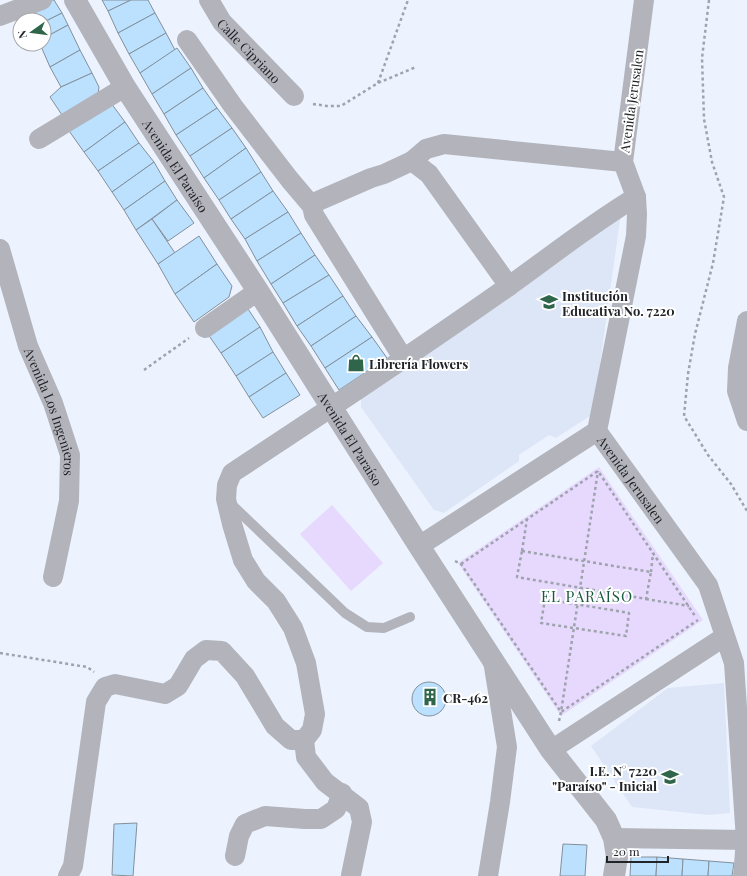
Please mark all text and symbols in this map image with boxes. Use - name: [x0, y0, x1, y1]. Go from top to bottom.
- north arrow: [12, 12, 52, 52]
- street label: Calle Cipriano: [214, 14, 285, 86]
- text: N: [14, 29, 30, 40]
- street label: Avenida Jerusalen: [615, 48, 647, 155]
- street label: Avenida El Paraíso: [139, 115, 213, 215]
- place label: Institución Educativa No. 7220: [562, 287, 675, 319]
- school or university icon: Institución Educativa No. 7220: [539, 292, 559, 312]
- street label: Avenida Los Ingenieros: [21, 344, 79, 476]
- shop icon: Librería Flowers: [346, 353, 366, 373]
- place label: Librería Flowers: [369, 355, 468, 372]
- street label: Avenida El Paraíso: [314, 387, 387, 488]
- street label: Avenida Jerusalen: [594, 431, 669, 527]
- district label: EL PARAÍSO: [541, 586, 633, 606]
- building icon: CR-462: [420, 687, 440, 707]
- place label: CR-462: [443, 689, 488, 706]
- place label: I.E. N° 7220 "Paraíso" - Inicial: [552, 762, 657, 794]
- school or university icon: I.E. N° 7220 "Paraíso" - Inicial: [660, 767, 680, 787]
- scale bar: [607, 838, 668, 864]
- text: 20 m: [613, 843, 640, 859]

